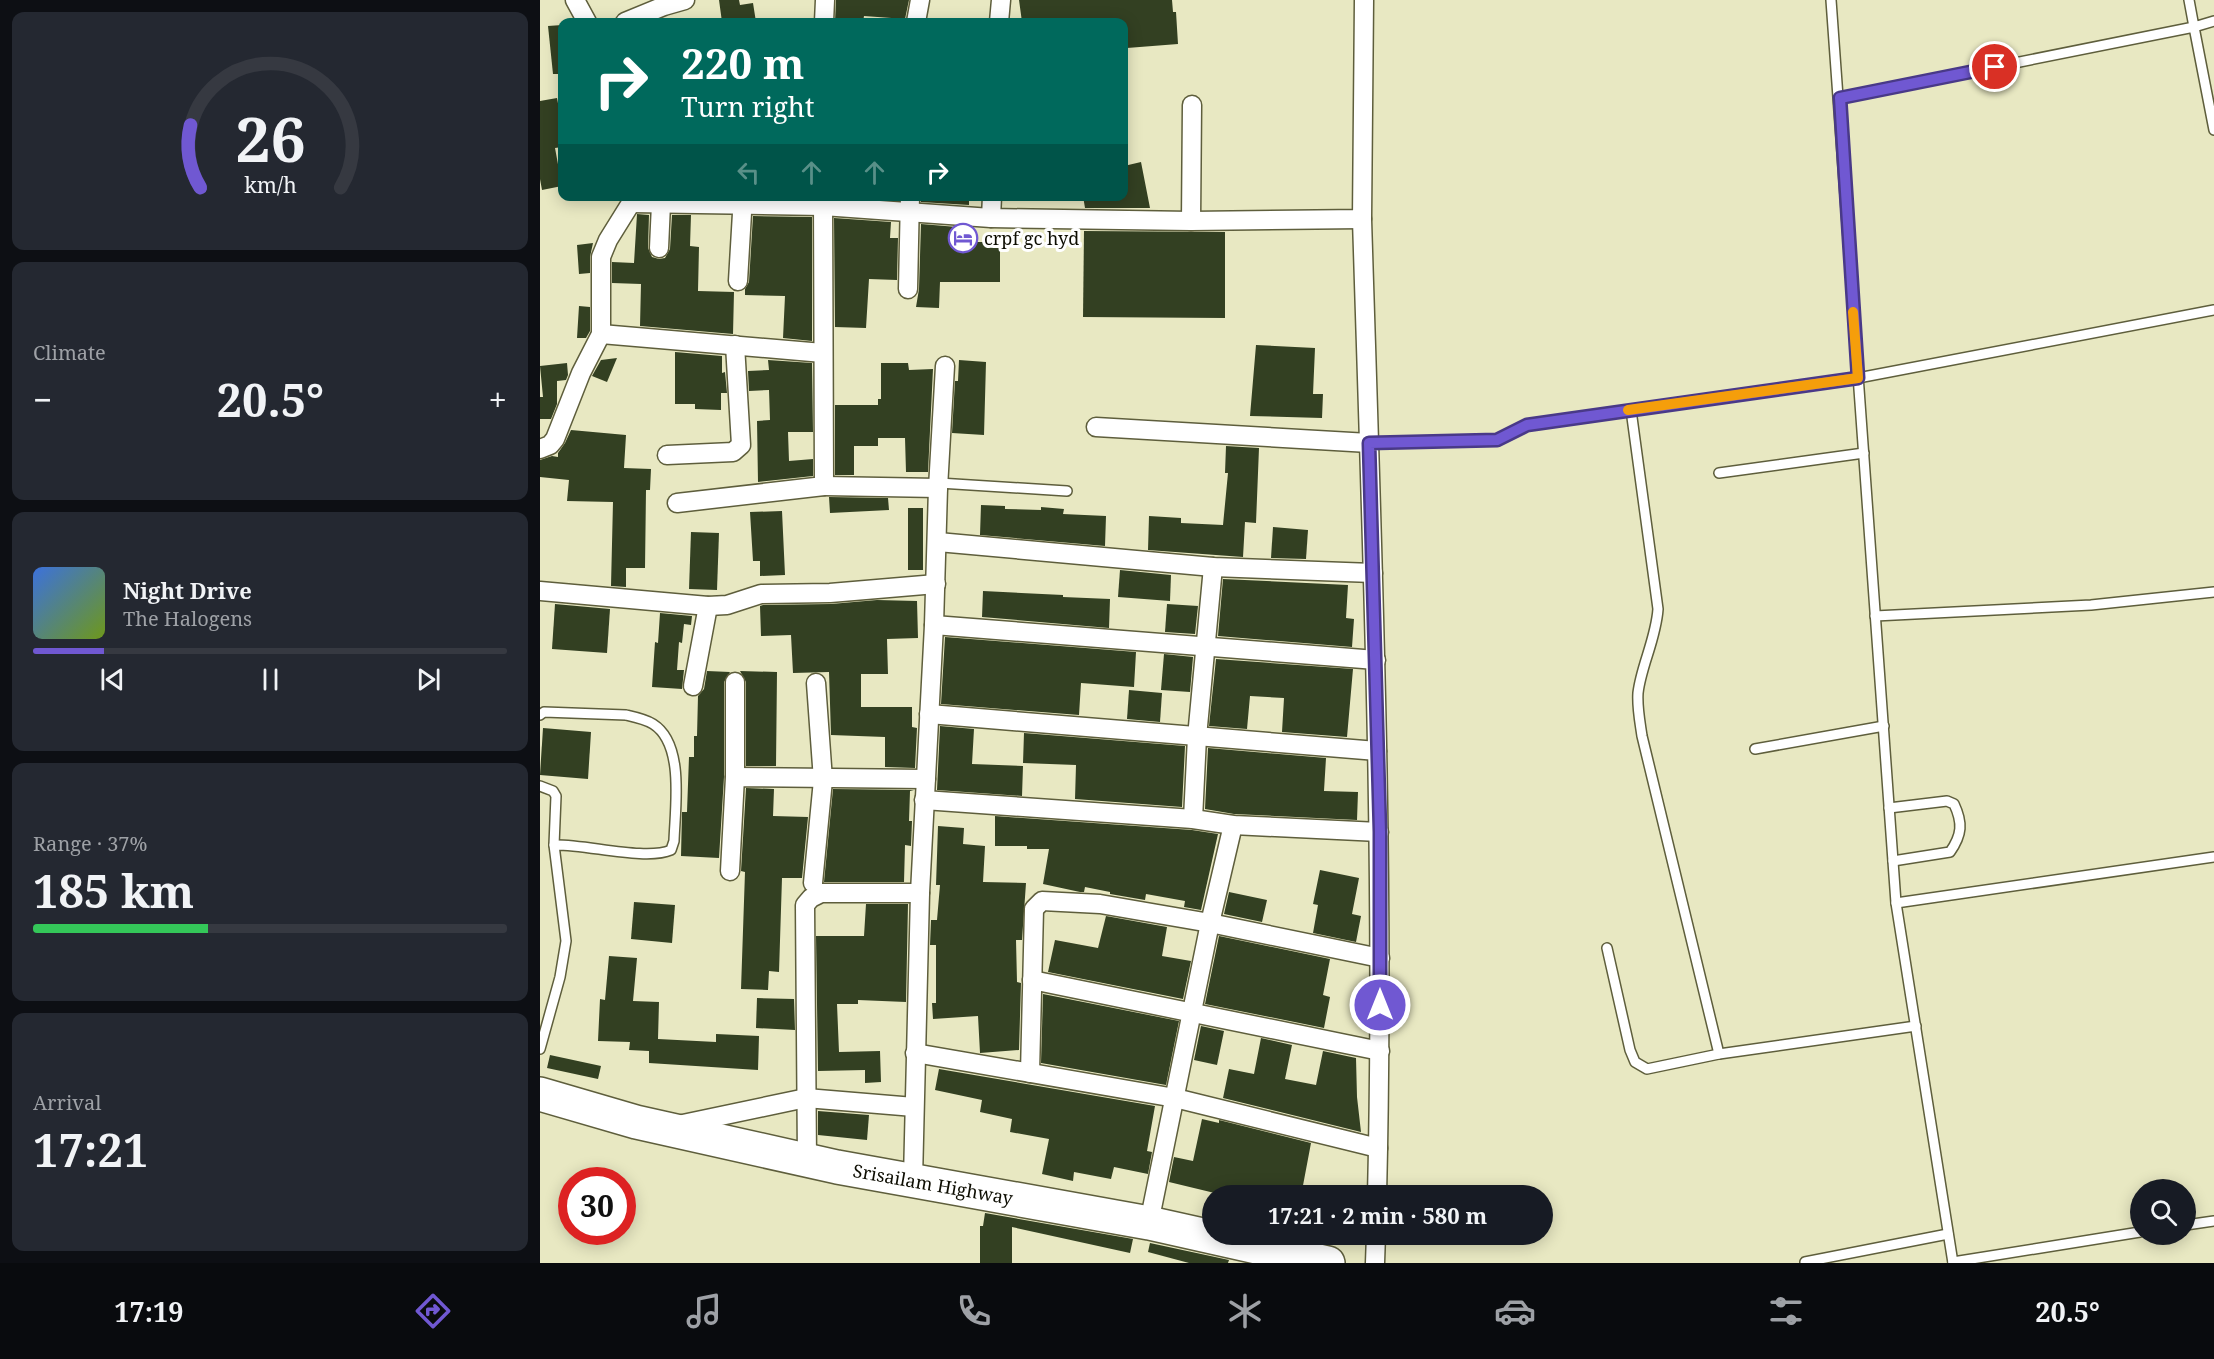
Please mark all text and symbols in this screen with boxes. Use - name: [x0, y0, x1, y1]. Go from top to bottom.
- text: 220 m: [681, 34, 805, 91]
- pin: [1969, 41, 2020, 92]
- icon: right: [582, 42, 660, 120]
- icon: arrive: [1978, 50, 2011, 83]
- text: Turn right: [681, 88, 814, 125]
- text: 26: [235, 95, 305, 180]
- icon: left: [732, 156, 765, 189]
- icon: ahead: [795, 156, 828, 189]
- icon: ahead: [858, 156, 891, 189]
- icon: right: [921, 156, 954, 189]
- text: km/h: [244, 170, 297, 199]
- hotel icon: crpf gc hyd: [947, 222, 979, 254]
- place label: crpf gc hyd: [984, 226, 1079, 250]
- text: Climate: [33, 339, 106, 366]
- text: 20.5°: [217, 369, 324, 430]
- text: −: [33, 377, 52, 422]
- text: +: [489, 377, 507, 422]
- text: Night Drive: [123, 575, 252, 605]
- text: The Halogens: [123, 605, 252, 632]
- icon: previous: [96, 663, 129, 696]
- icon: pause: [254, 663, 287, 696]
- icon: next: [412, 663, 445, 696]
- text: Range · 37%: [33, 830, 147, 857]
- text: 185 km: [33, 860, 194, 921]
- position arrow: [1348, 973, 1412, 1037]
- text: Arrival: [33, 1089, 101, 1116]
- text: 17:21: [33, 1119, 148, 1180]
- street label: Srisailam Highway: [851, 1158, 1016, 1210]
- speed limit sign: 30: [558, 1167, 636, 1245]
- map controls: [2130, 1179, 2196, 1245]
- button: search: [2130, 1179, 2196, 1245]
- text: 17:21 · 2 min · 580 m: [1268, 1200, 1487, 1230]
- icon: directions: [412, 1290, 454, 1332]
- icon: music: [683, 1290, 725, 1332]
- icon: phone: [953, 1290, 995, 1332]
- icon: climate: [1224, 1290, 1266, 1332]
- icon: car: [1494, 1290, 1536, 1332]
- icon: filters: [1765, 1290, 1807, 1332]
- text: 17:19: [114, 1293, 184, 1330]
- text: 20.5°: [2035, 1293, 2100, 1330]

